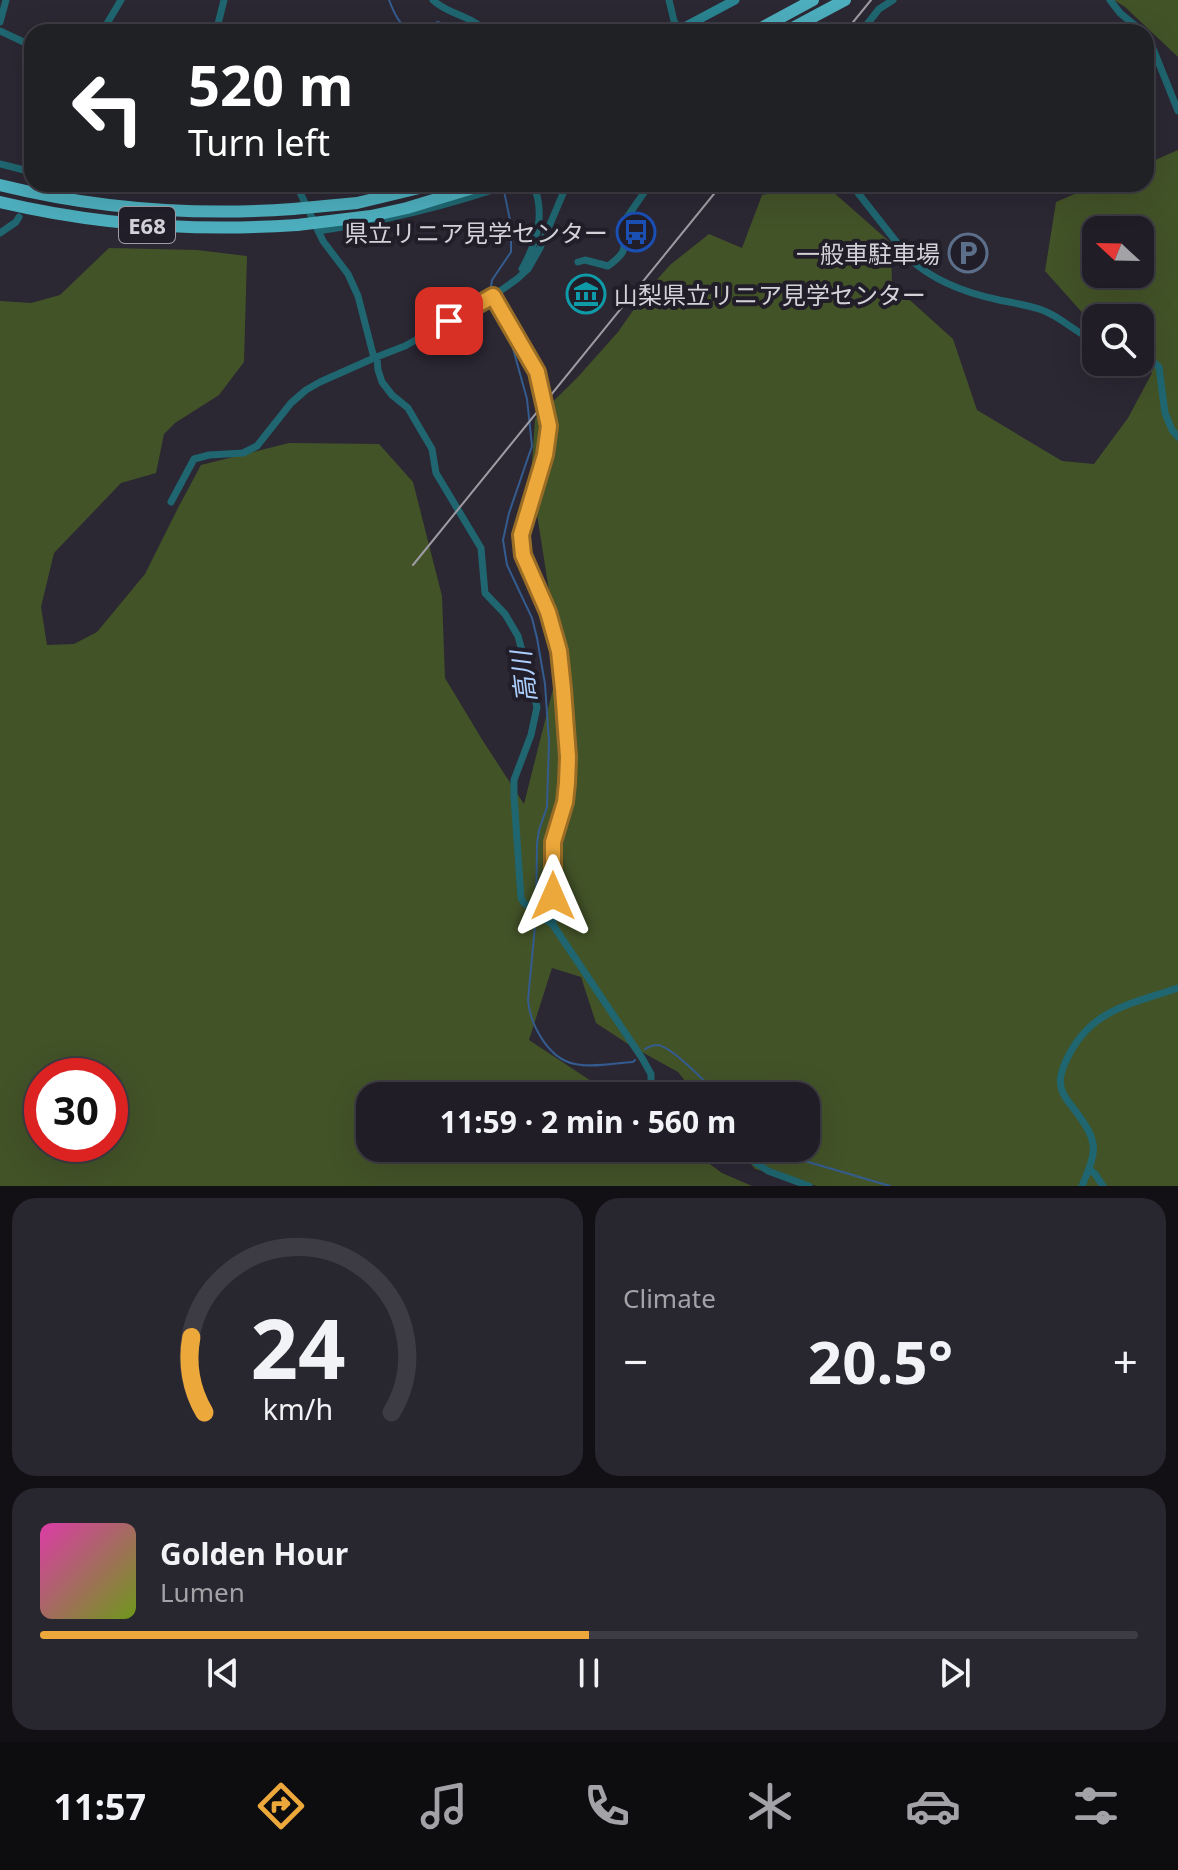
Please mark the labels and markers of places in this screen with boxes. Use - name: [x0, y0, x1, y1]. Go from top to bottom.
- bus stop icon: 県立リニア見学センター: [615, 211, 657, 253]
- place label: 県立リニア見学センター: [344, 216, 608, 249]
- parking icon: 一般車駐車場: [947, 232, 989, 274]
- place label: 一般車駐車場: [796, 237, 940, 270]
- museum icon: 山梨県立リニア見学センター: [565, 273, 607, 315]
- place label: 山梨県立リニア見学センター: [614, 278, 926, 311]
- pin: [415, 287, 483, 355]

